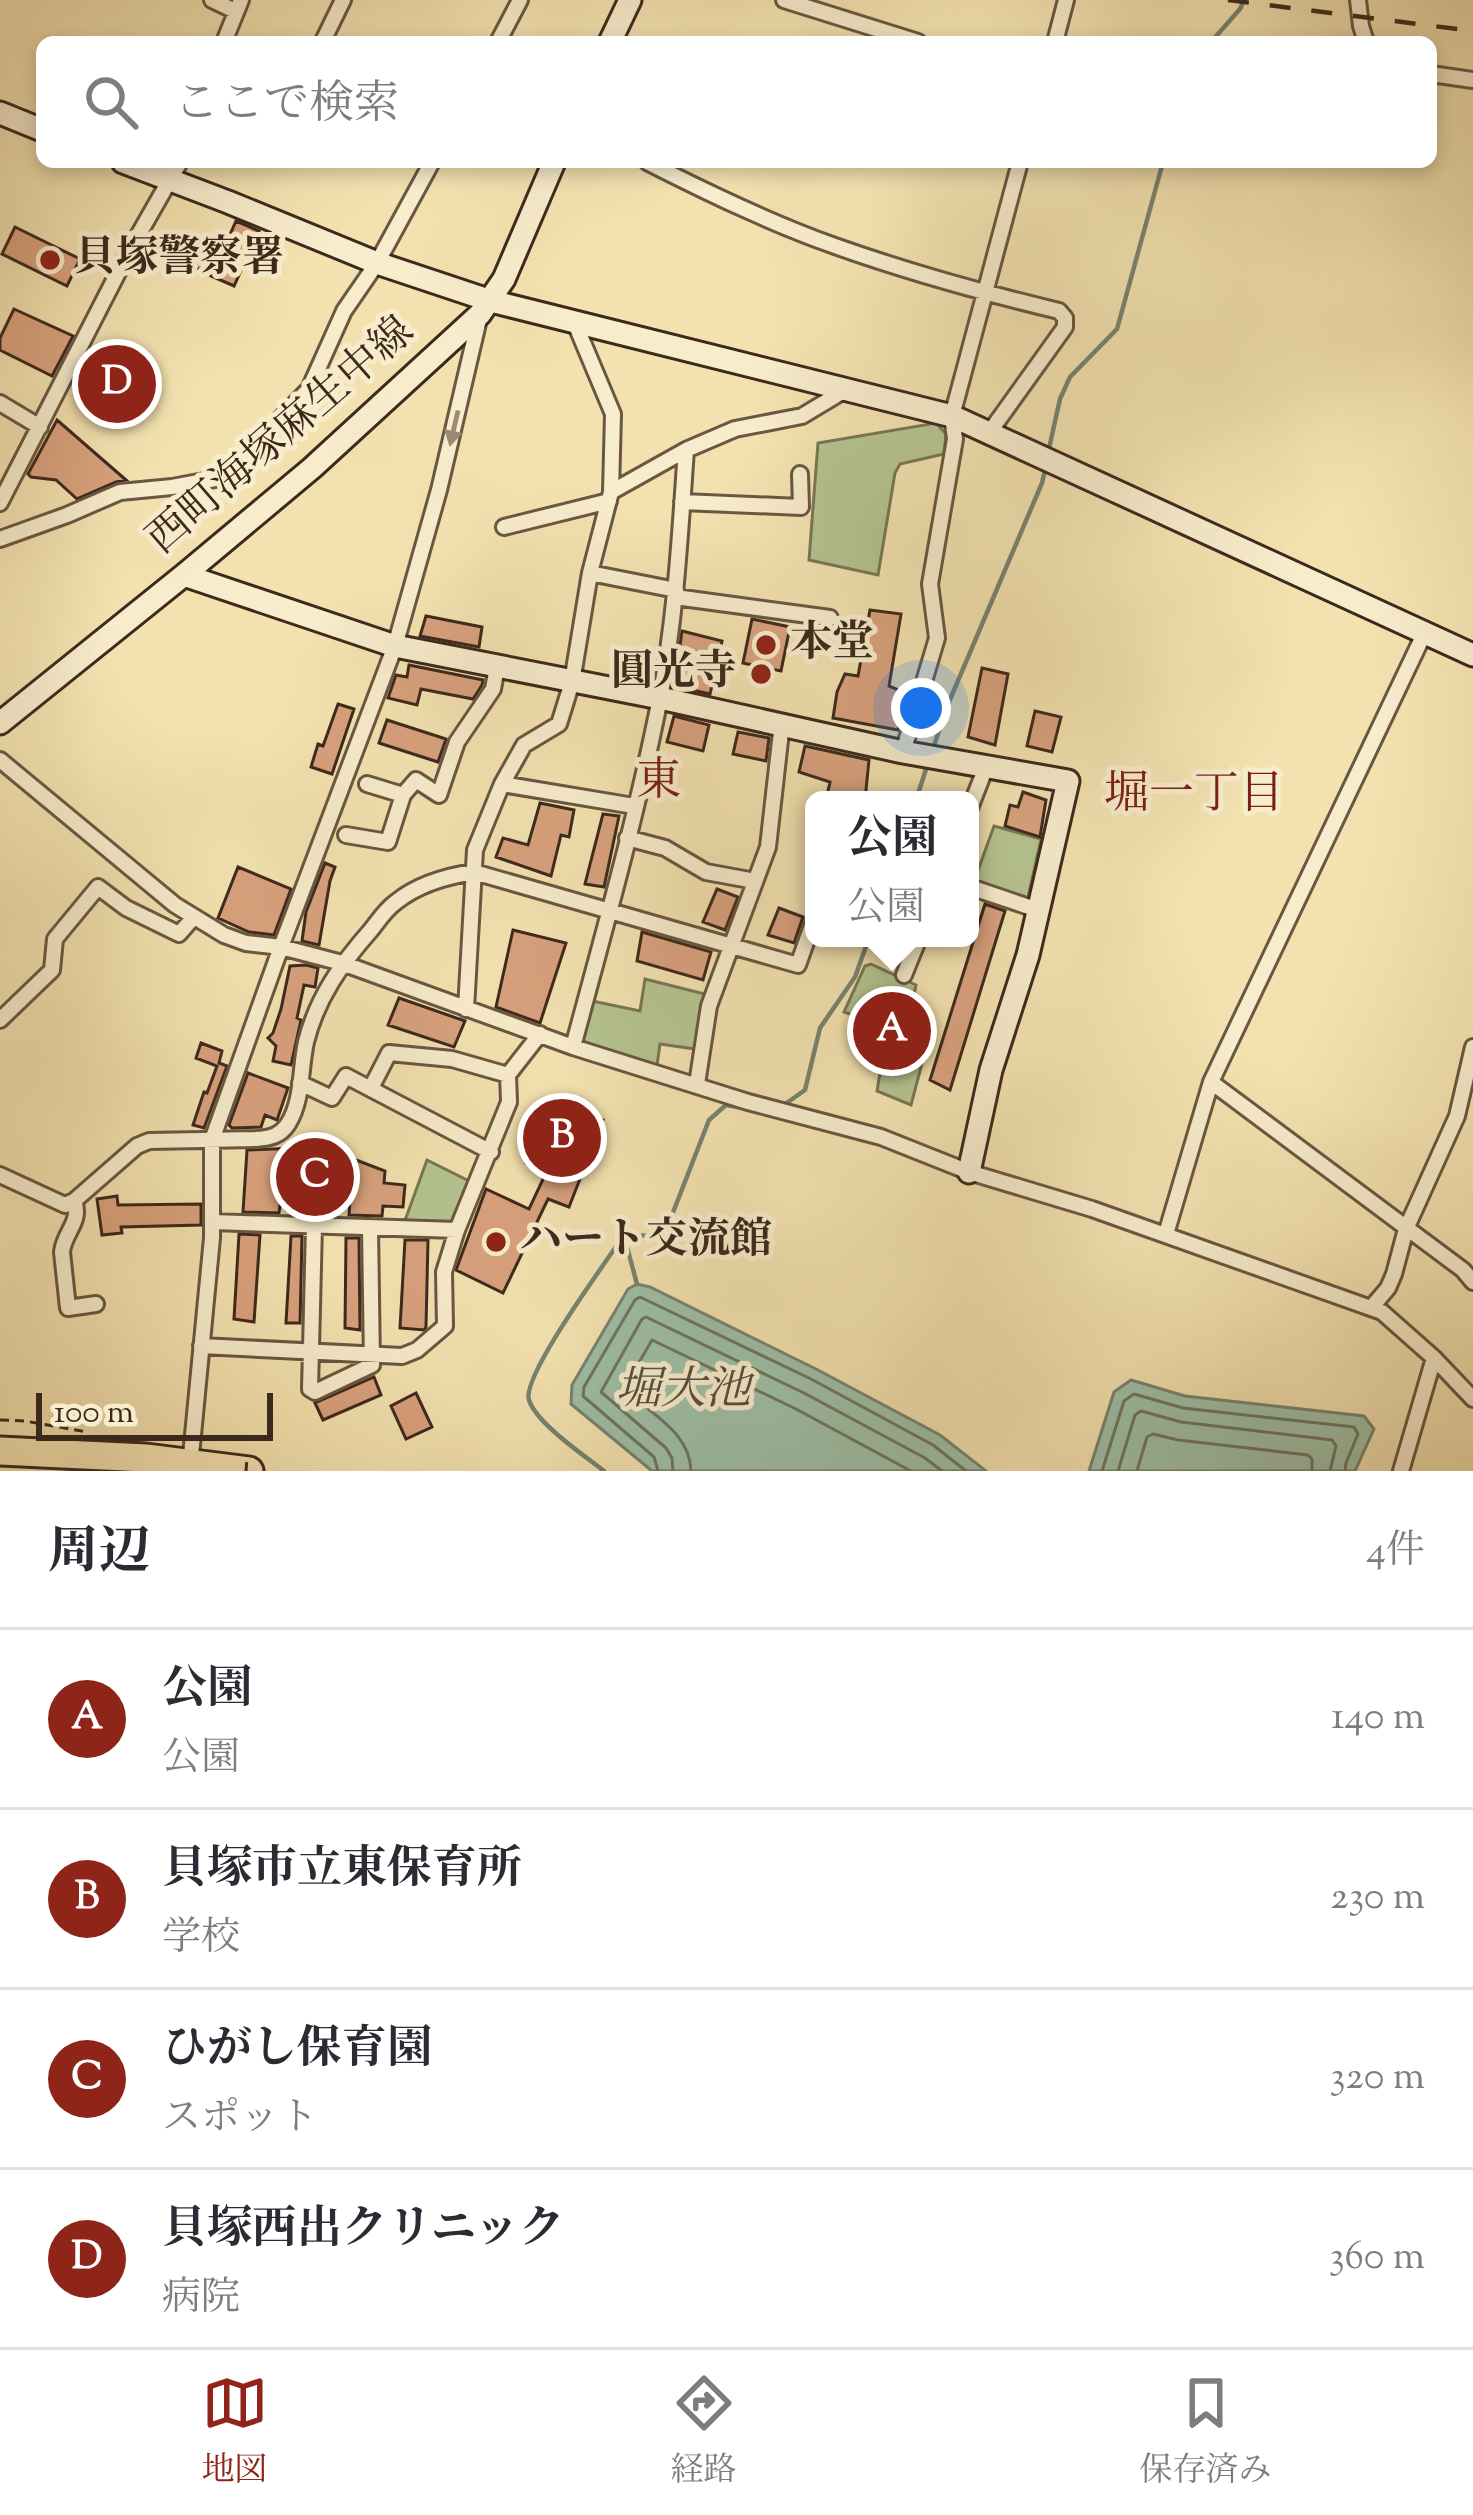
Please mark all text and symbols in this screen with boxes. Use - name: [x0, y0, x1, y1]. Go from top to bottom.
- search box: [36, 36, 1437, 168]
- icon: search: [78, 69, 144, 135]
- text: ここで検索: [174, 74, 399, 139]
- place label: 貝塚警察署: [74, 230, 284, 290]
- marker: 貝塚警察署: [37, 247, 63, 273]
- street label: 西町海塚麻生中線: [136, 304, 428, 570]
- pin: D: [78, 339, 156, 429]
- one-way arrow: [443, 410, 462, 447]
- place label: 本堂: [790, 615, 874, 675]
- marker: 本堂: [753, 632, 779, 658]
- place label: 圓光寺: [611, 644, 737, 704]
- marker: 圓光寺: [748, 661, 774, 687]
- your location: [891, 678, 951, 738]
- district label: 東: [636, 751, 682, 816]
- district label: 堀一丁目: [1104, 764, 1284, 829]
- popup: [805, 791, 979, 947]
- text: 公園: [847, 809, 937, 874]
- text: 公園: [847, 882, 925, 938]
- pin: A: [853, 986, 931, 1076]
- pin: B: [523, 1093, 601, 1183]
- pin: C: [276, 1132, 354, 1222]
- place label: ハート交流館: [520, 1212, 772, 1272]
- marker: ハート交流館: [483, 1229, 509, 1255]
- water label: 堀大池: [615, 1360, 755, 1425]
- scale bar: [36, 1387, 273, 1440]
- text: 100 m: [54, 1390, 134, 1438]
- text: 周辺: [48, 1518, 150, 1591]
- text: 4件: [1366, 1525, 1425, 1581]
- text: 公園: [162, 1659, 252, 1724]
- text: A: [71, 1691, 103, 1747]
- text: 140 m: [1331, 1691, 1425, 1747]
- text: 公園: [162, 1732, 240, 1788]
- text: 貝塚市立東保育所: [162, 1839, 522, 1904]
- text: B: [75, 1871, 99, 1927]
- text: 230 m: [1330, 1871, 1425, 1927]
- text: 学校: [162, 1912, 240, 1968]
- text: ひがし保育園: [162, 2019, 432, 2084]
- text: C: [71, 2051, 103, 2107]
- text: 320 m: [1330, 2051, 1425, 2107]
- text: スポット: [162, 2092, 318, 2148]
- text: 貝塚西出クリニック: [162, 2199, 564, 2264]
- text: D: [72, 2231, 102, 2287]
- text: 360 m: [1329, 2231, 1425, 2287]
- text: 病院: [162, 2272, 240, 2328]
- tab: 地図: [202, 2370, 268, 2496]
- tab: 経路: [671, 2370, 737, 2496]
- tab: 保存済み: [1140, 2370, 1272, 2496]

